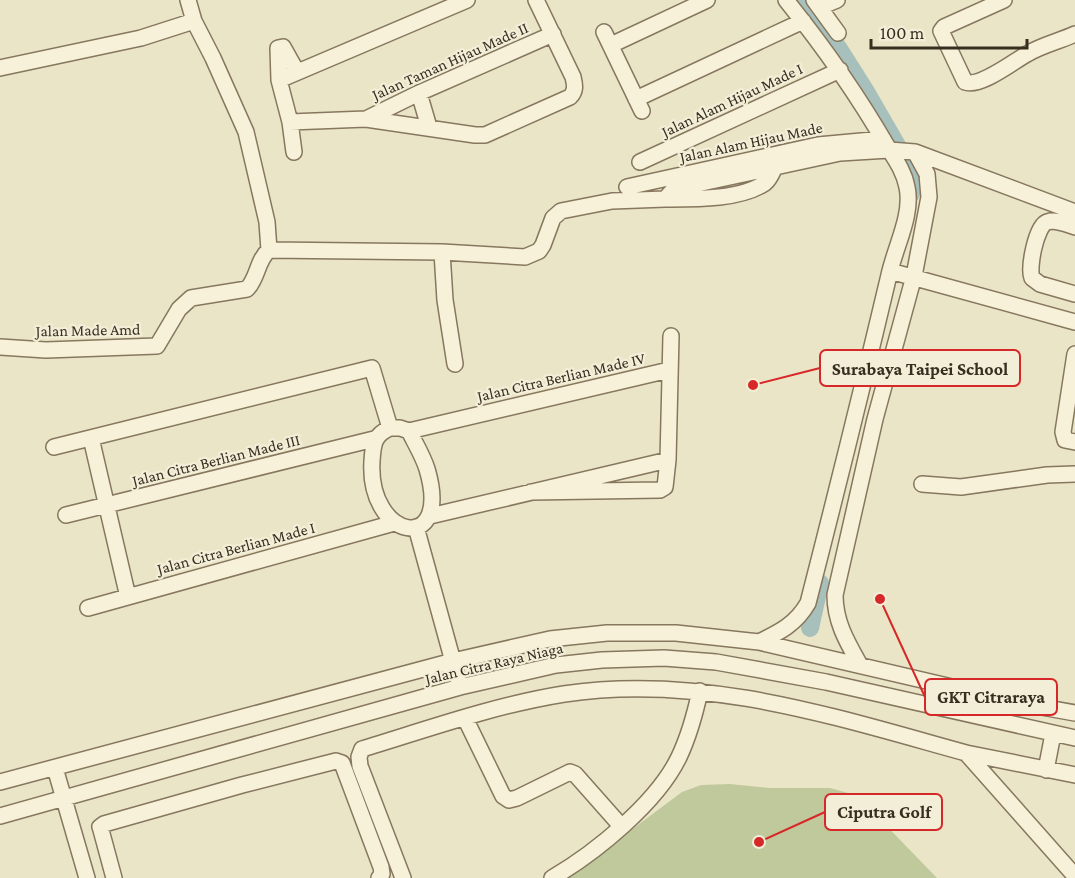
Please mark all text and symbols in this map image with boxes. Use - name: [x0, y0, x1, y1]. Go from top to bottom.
- scale bar: [871, 12, 1027, 50]
- street label: Jalan Taman Hijau Made II: [367, 19, 531, 105]
- text: 100 m: [880, 23, 925, 43]
- street label: Jalan Alam Hijau Made I: [657, 60, 806, 142]
- street label: Jalan Alam Hijau Made: [676, 119, 824, 167]
- street label: Jalan Made Amd: [33, 321, 141, 340]
- street label: Jalan Citra Berlian Made IV: [473, 349, 648, 406]
- callout: Surabaya Taipei School: [820, 350, 1020, 386]
- text: Surabaya Taipei School: [832, 359, 1008, 379]
- street label: Jalan Citra Berlian Made III: [128, 431, 302, 491]
- street label: Jalan Citra Berlian Made I: [153, 519, 317, 579]
- street label: Jalan Citra Raya Niaga: [421, 639, 565, 689]
- callout: GKT Citraraya: [925, 679, 1057, 715]
- text: GKT Citraraya: [937, 687, 1045, 707]
- callout: Ciputra Golf: [825, 794, 942, 830]
- text: Ciputra Golf: [837, 802, 932, 822]

